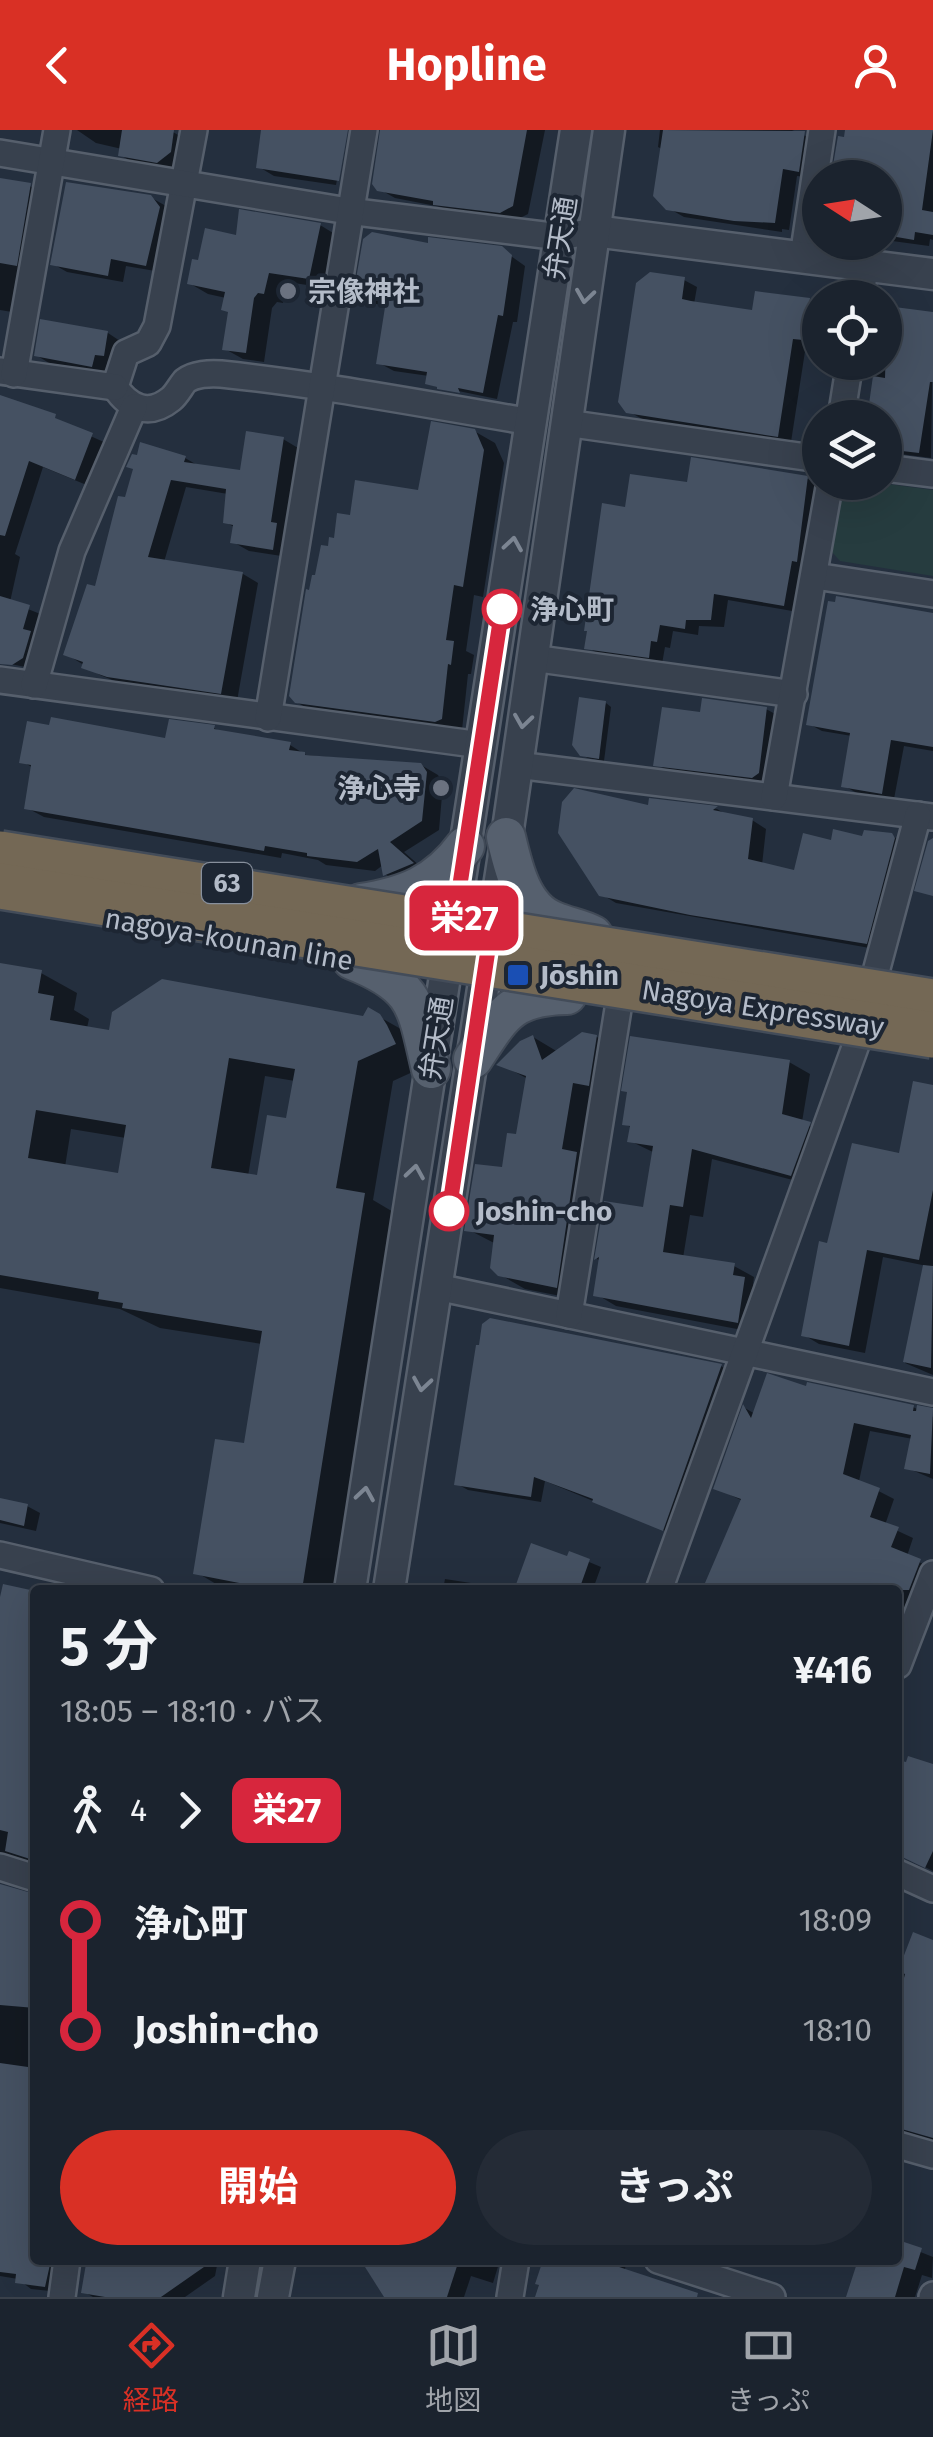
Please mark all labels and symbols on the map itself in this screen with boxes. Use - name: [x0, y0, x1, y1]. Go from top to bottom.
- north arrow: [802, 160, 902, 260]
- street label: 弁天通: [538, 194, 583, 282]
- place label: 宗像神社: [308, 275, 420, 308]
- marker: 宗像神社: [277, 280, 299, 302]
- one-way arrow: [575, 287, 596, 304]
- one-way arrow: [501, 535, 522, 552]
- marker: 浄心町: [483, 590, 521, 628]
- place label: 浄心町: [530, 593, 614, 626]
- one-way arrow: [514, 713, 535, 730]
- place label: 浄心寺: [337, 772, 421, 805]
- marker: 浄心寺: [430, 777, 452, 799]
- road number: 63: [202, 863, 252, 903]
- line badge: 栄27: [406, 886, 522, 950]
- street label: nagoya-kounan line: [102, 901, 355, 978]
- place label: Jōshin: [539, 959, 619, 992]
- marker: Jōshin: [505, 962, 531, 988]
- street label: Nagoya Expressway: [639, 973, 887, 1044]
- street label: 弁天通: [414, 994, 459, 1082]
- one-way arrow: [403, 1164, 424, 1181]
- marker: Joshin-cho: [430, 1192, 468, 1230]
- place label: Joshin-cho: [475, 1195, 612, 1228]
- one-way arrow: [412, 1376, 433, 1392]
- one-way arrow: [354, 1485, 375, 1502]

